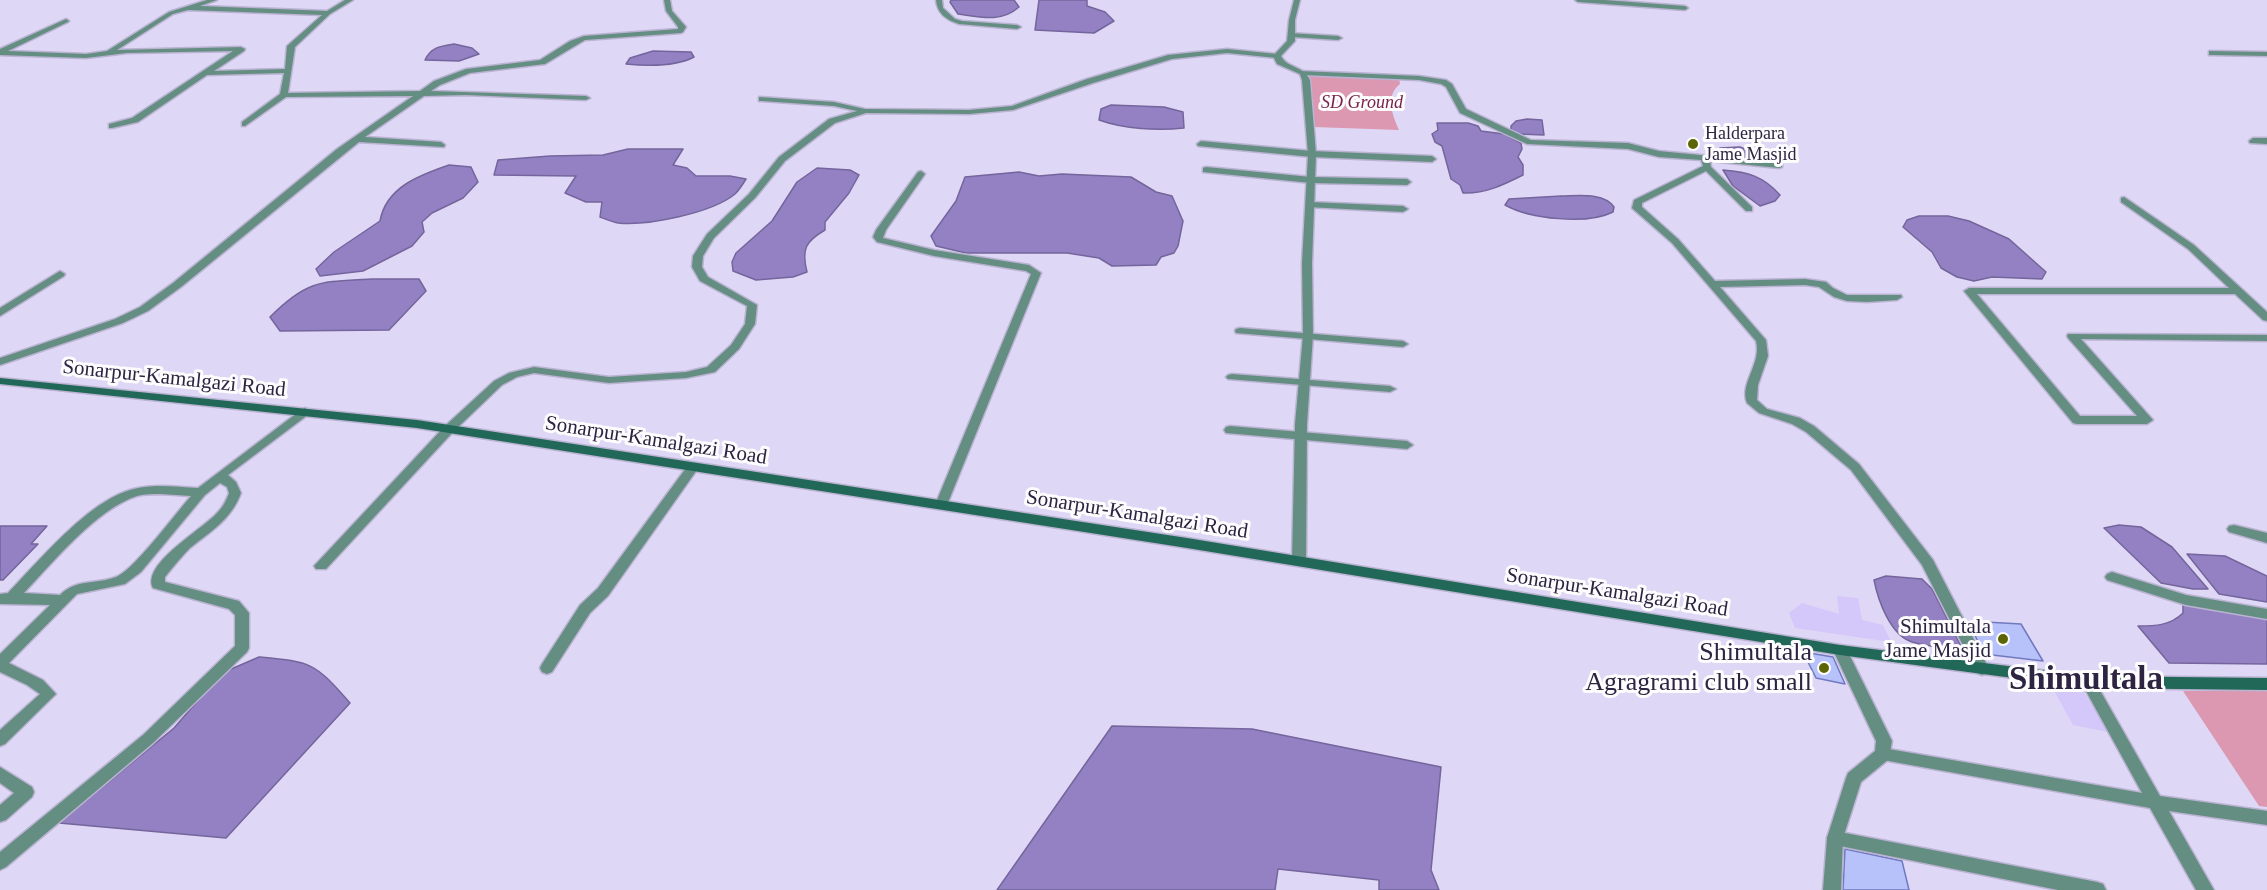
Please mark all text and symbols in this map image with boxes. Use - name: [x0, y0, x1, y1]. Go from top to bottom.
- park label: SD Ground: [1321, 92, 1403, 114]
- place label: Halderpara Jame Masjid: [1705, 123, 1796, 166]
- marker: Halderpara Jame Masjid: [1686, 137, 1700, 151]
- street label: Sonarpur-Kamalgazi Road: [61, 355, 287, 403]
- street label: Sonarpur-Kamalgazi Road: [543, 411, 769, 471]
- street label: Sonarpur-Kamalgazi Road: [1024, 485, 1250, 545]
- street label: Sonarpur-Kamalgazi Road: [1504, 563, 1730, 623]
- place label: Shimultala Jame Masjid: [1884, 614, 1991, 664]
- marker: Shimultala Jame Masjid: [1996, 632, 2010, 646]
- place label: Shimultala Agragrami club small: [1585, 637, 1812, 698]
- district label: Shimultala: [2009, 660, 2163, 700]
- marker: Shimultala Agragrami club small: [1817, 661, 1831, 675]

